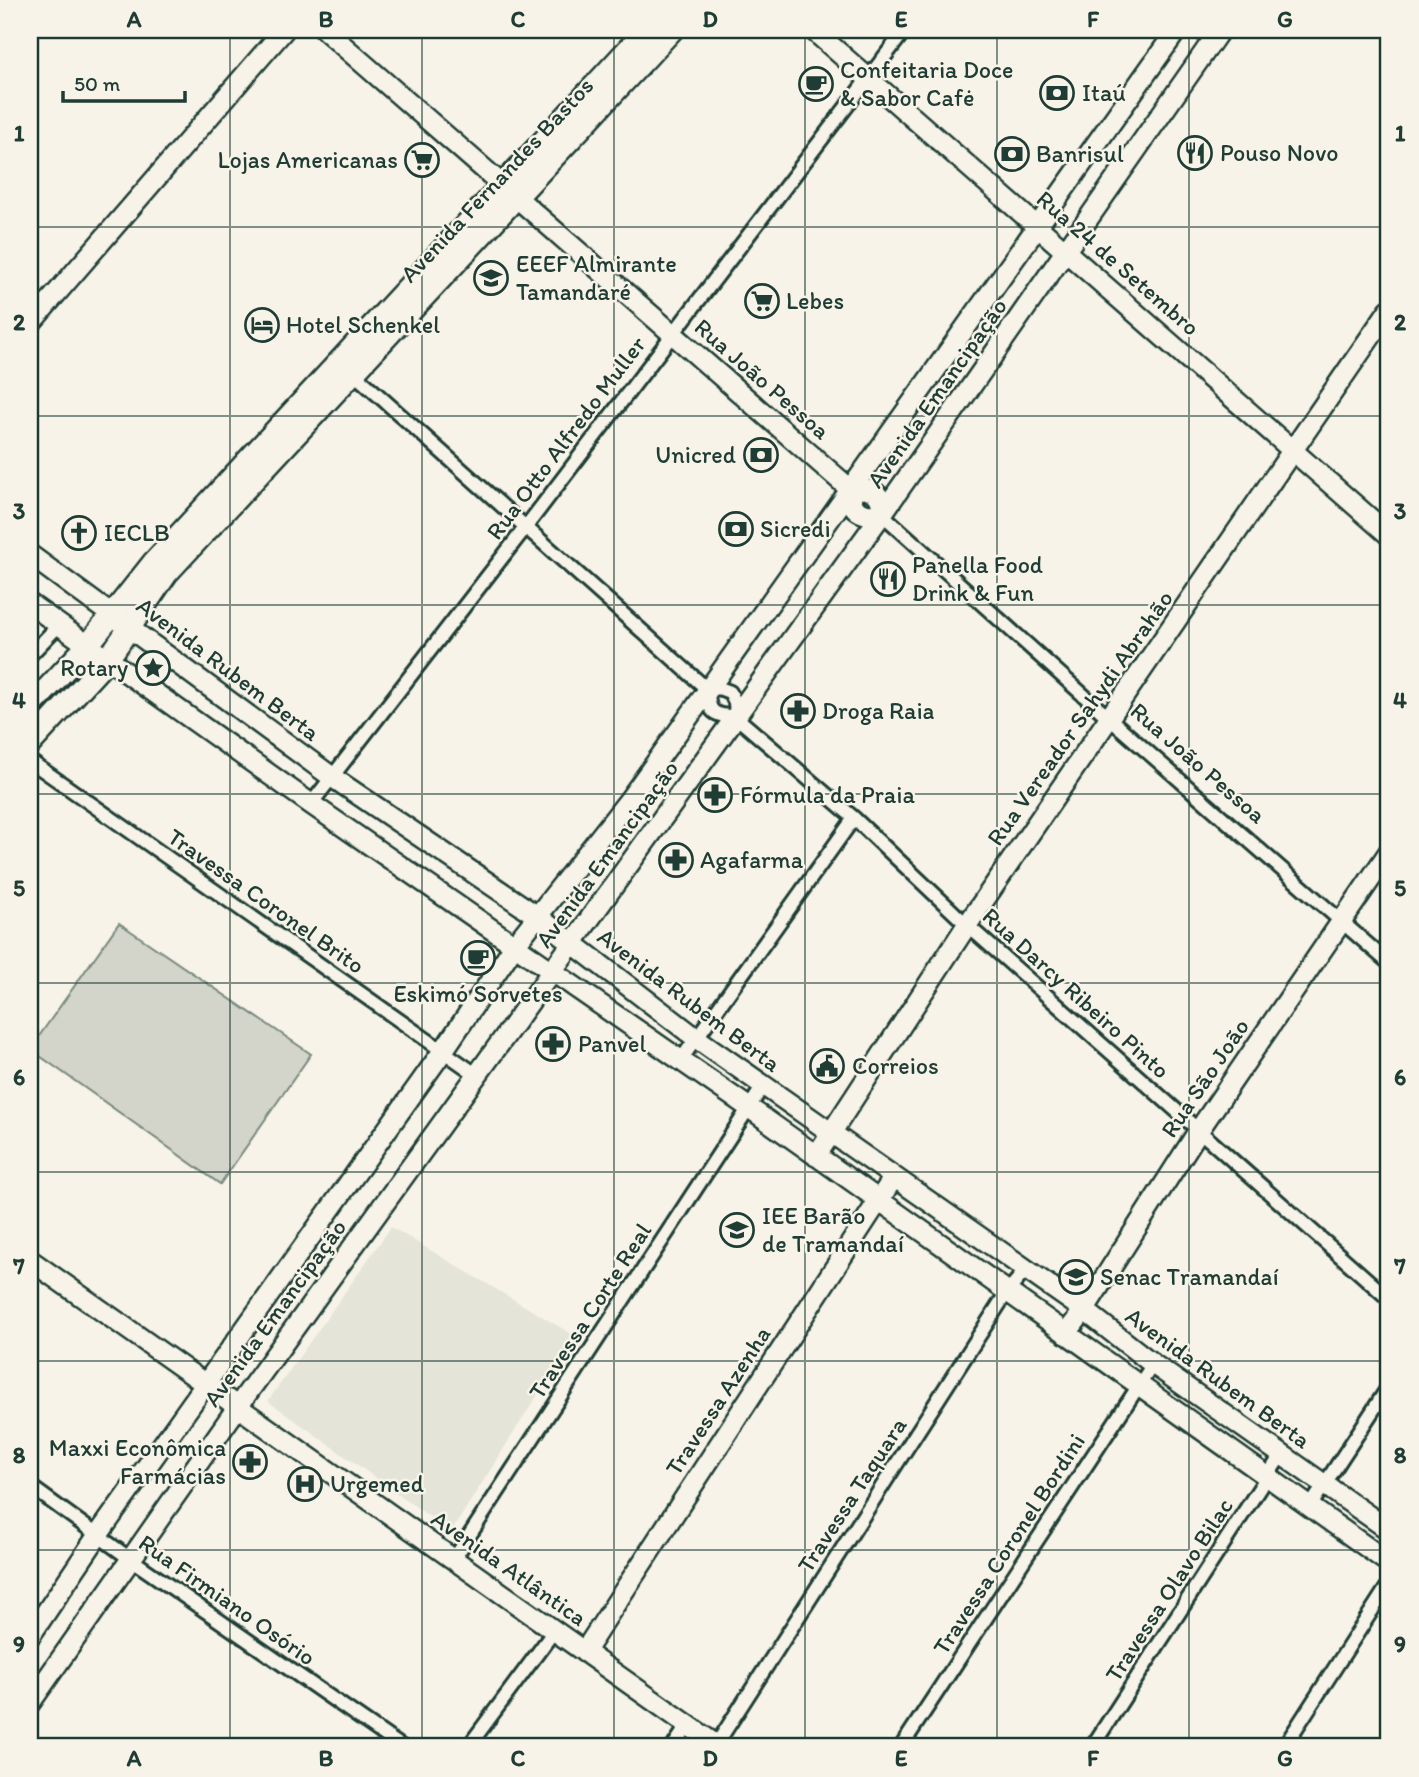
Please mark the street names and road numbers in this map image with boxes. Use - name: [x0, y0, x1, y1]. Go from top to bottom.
- street label: Avenida Fernandes Bastos: [394, 71, 599, 288]
- street label: Rua 24 de Setembro: [1031, 184, 1206, 341]
- street label: Avenida Emancipação: [860, 292, 1013, 493]
- street label: Rua João Pessoa: [689, 312, 836, 446]
- street label: Rua Otto Alfredo Muller: [480, 330, 652, 545]
- street label: Rua Vereador Sahydi Abrahão: [980, 584, 1179, 851]
- street label: Avenida Rubem Berta: [131, 590, 326, 747]
- street label: Rua João Pessoa: [1125, 696, 1272, 830]
- street label: Avenida Emancipação: [529, 754, 684, 953]
- street label: Travessa Coronel Brito: [162, 822, 370, 980]
- street label: Rua Darcy Ribeiro Pinto: [977, 901, 1176, 1084]
- street label: Avenida Rubem Berta: [592, 921, 787, 1078]
- street label: Rua São João: [1154, 1013, 1255, 1143]
- street label: Avenida Emancipação: [197, 1213, 352, 1412]
- street label: Travessa Corte Real: [522, 1217, 657, 1404]
- street label: Avenida Rubem Berta: [1120, 1301, 1317, 1455]
- street label: Travessa Azenha: [659, 1321, 777, 1481]
- street label: Travessa Taquara: [791, 1411, 913, 1578]
- street label: Travessa Coronel Bordini: [926, 1428, 1091, 1660]
- street label: Travessa Olavo Bilac: [1098, 1493, 1239, 1687]
- street label: Avenida Atlântica: [426, 1503, 593, 1632]
- street label: Rua Firmiano Osório: [133, 1528, 321, 1671]

